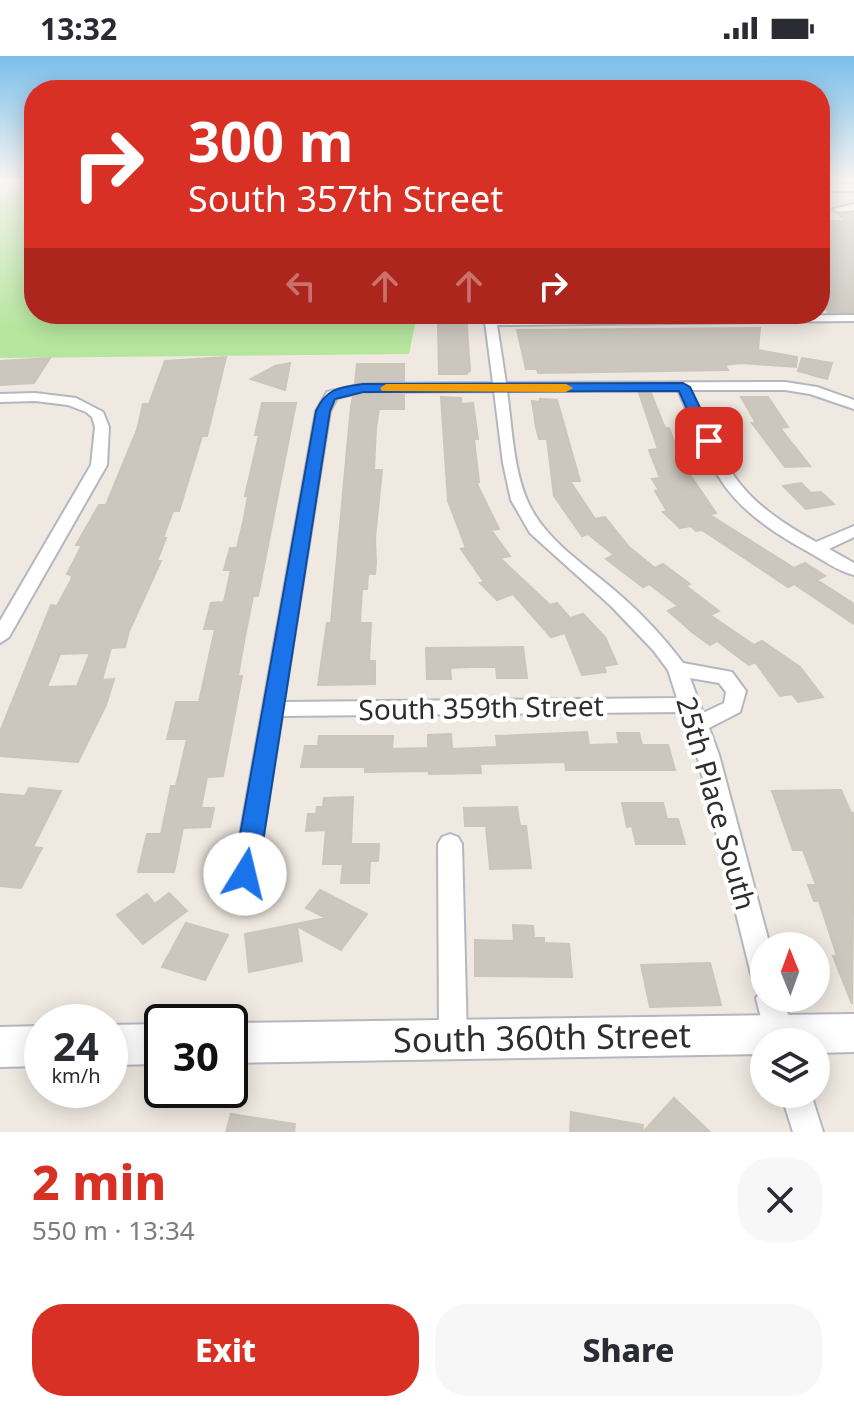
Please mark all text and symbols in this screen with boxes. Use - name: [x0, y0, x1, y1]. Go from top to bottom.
- text: 13:32: [40, 8, 117, 49]
- text: 300 m: [188, 102, 353, 178]
- icon: right: [56, 112, 160, 216]
- text: South 357th Street: [188, 174, 503, 223]
- icon: left: [279, 264, 323, 308]
- icon: ahead: [363, 264, 407, 308]
- icon: ahead: [447, 264, 491, 308]
- icon: right: [531, 264, 575, 308]
- pin: [675, 407, 743, 475]
- icon: arrive: [687, 419, 731, 463]
- street label: South 359th Street: [358, 686, 604, 728]
- street label: 25th Place South: [668, 692, 766, 914]
- position arrow: [203, 832, 287, 916]
- north arrow: [750, 932, 830, 1012]
- map controls: [750, 932, 830, 1108]
- speed limit sign: 30: [144, 1004, 248, 1108]
- street label: South 360th Street: [393, 1011, 691, 1063]
- text: 24: [53, 1018, 99, 1073]
- button: layers: [750, 1028, 830, 1108]
- text: km/h: [51, 1062, 101, 1089]
- text: 2 min: [32, 1149, 166, 1214]
- button: close: [738, 1158, 822, 1242]
- text: 550 m · 13:34: [32, 1212, 195, 1248]
- button: Exit: [32, 1304, 419, 1396]
- button: Share: [435, 1304, 822, 1396]

